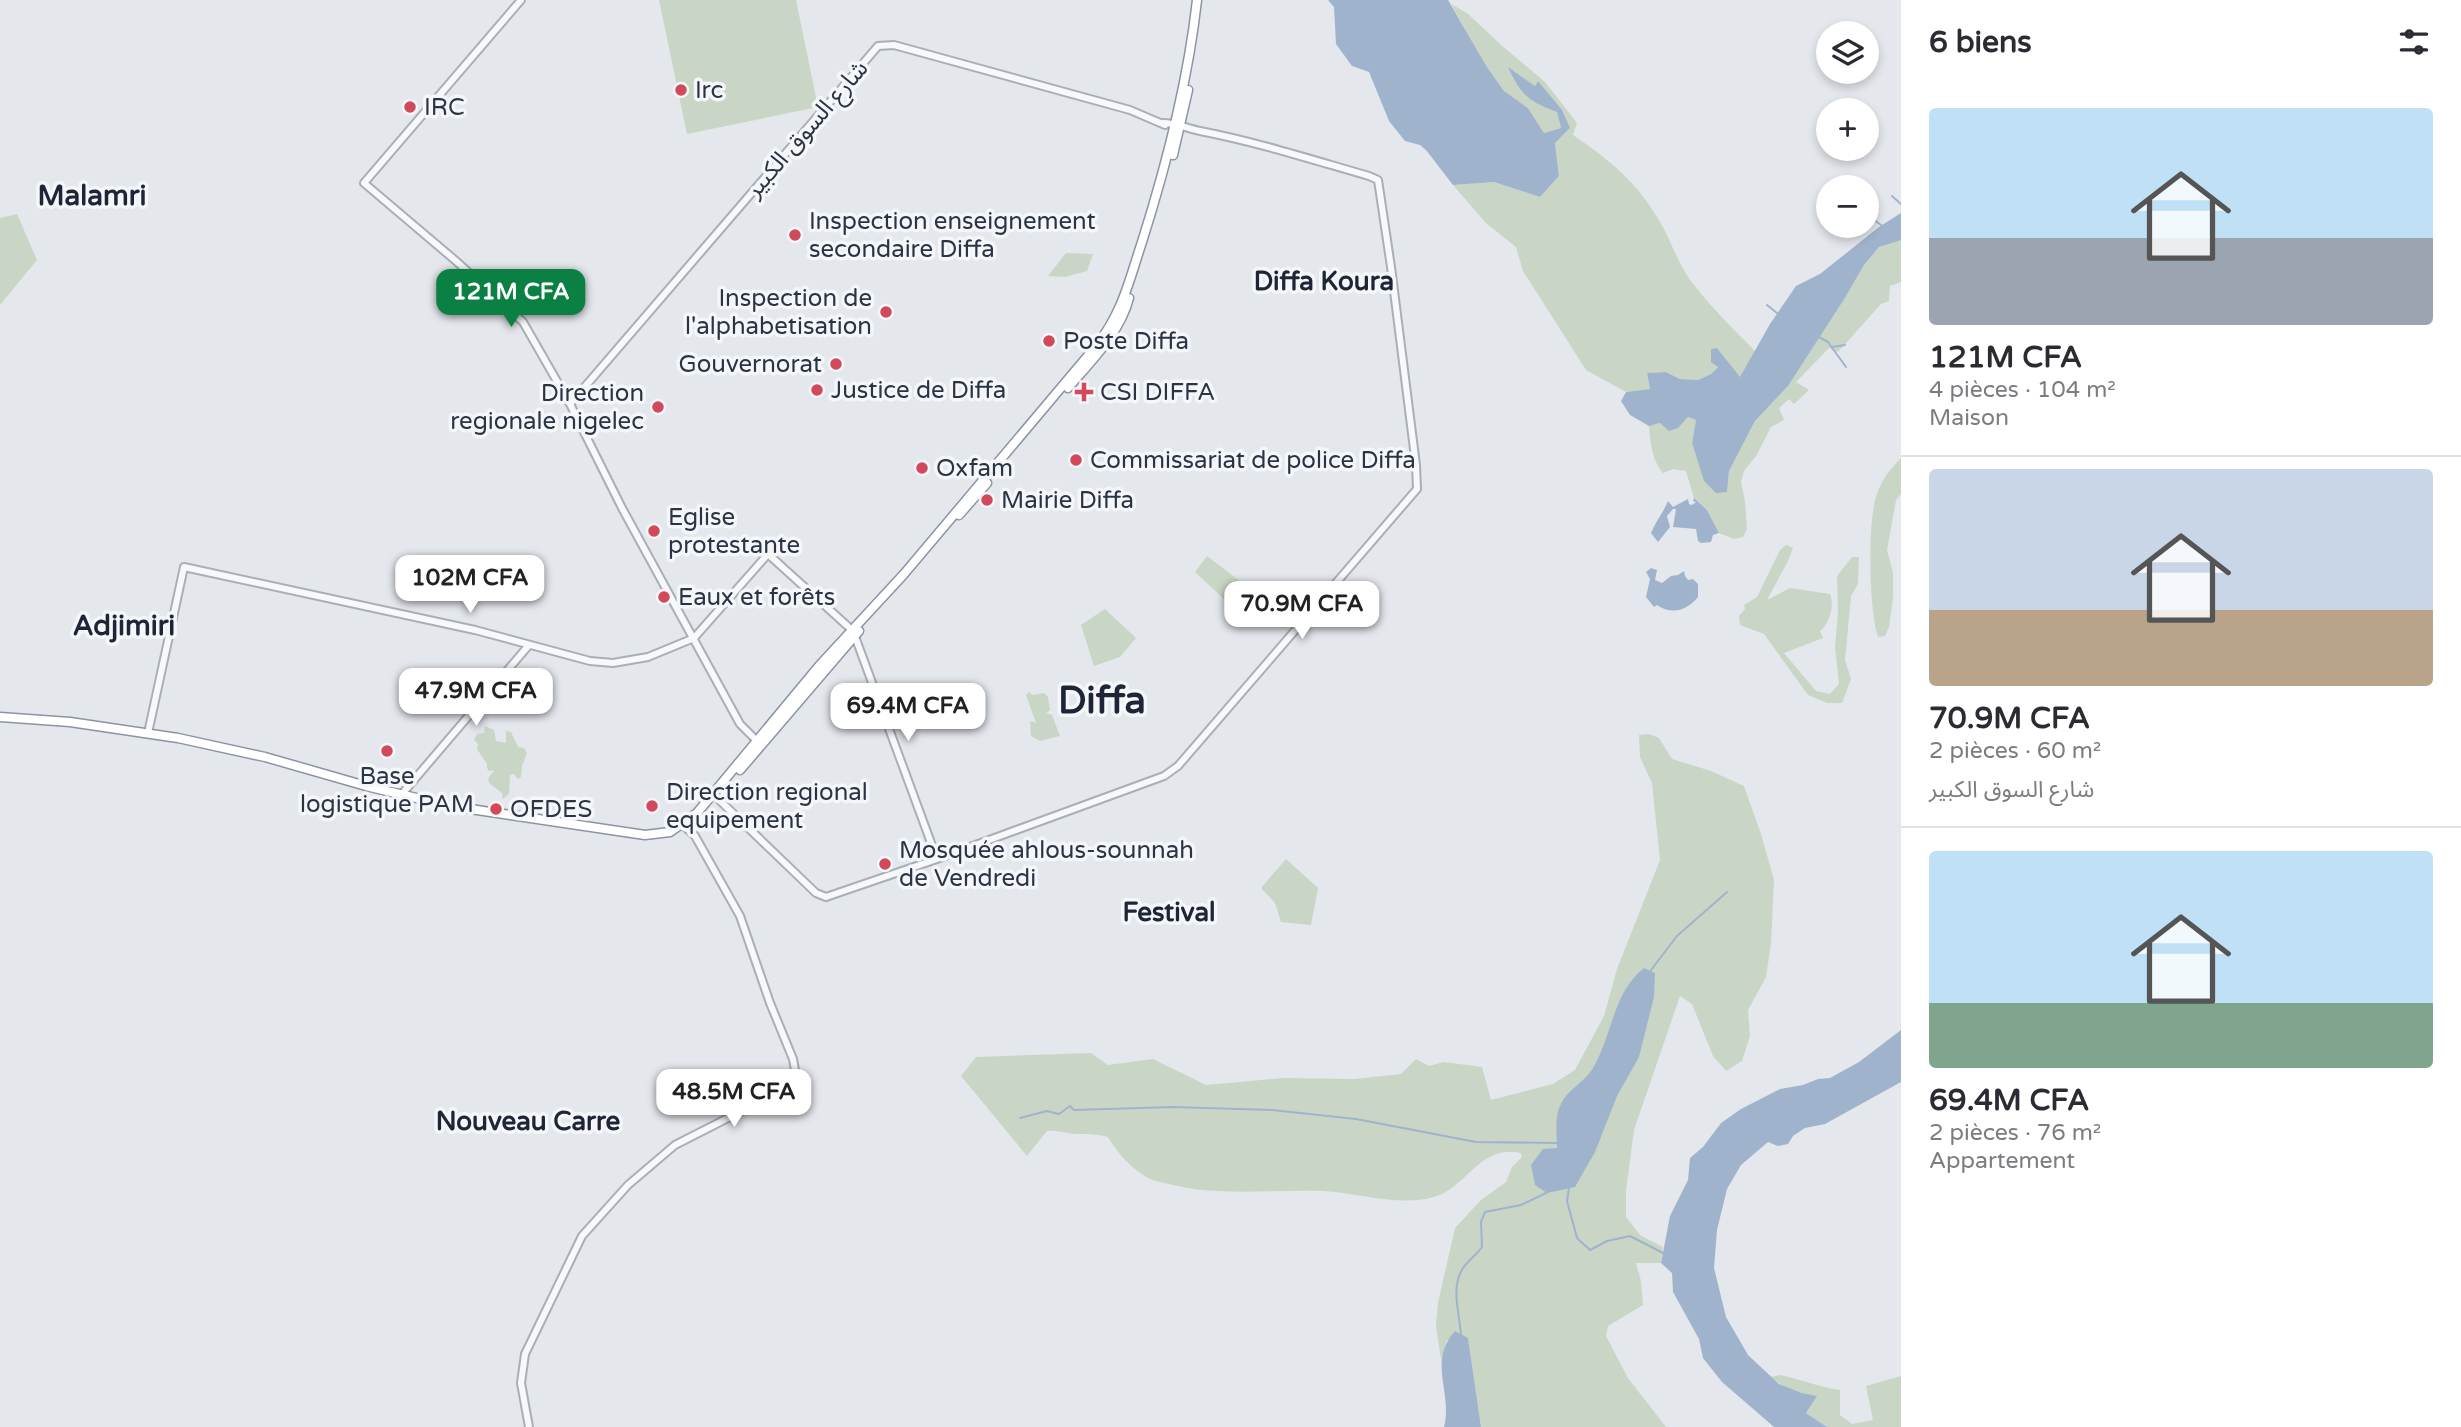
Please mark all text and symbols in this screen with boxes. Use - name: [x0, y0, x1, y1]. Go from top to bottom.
- map controls: [1816, 21, 1879, 238]
- button: layers: [1816, 21, 1879, 84]
- icon: filters: [2395, 23, 2433, 61]
- text: 6 biens: [1929, 24, 2032, 61]
- street label: شارع السوق الكبير: [739, 54, 876, 206]
- place label: Irc: [695, 76, 723, 105]
- marker: Irc: [673, 82, 689, 98]
- place label: IRC: [424, 93, 465, 122]
- button: +: [1816, 98, 1879, 161]
- marker: IRC: [402, 99, 418, 115]
- icon: home: [2118, 153, 2244, 279]
- button: −: [1816, 175, 1879, 238]
- district label: Malamri: [38, 179, 146, 213]
- place label: Inspection enseignement secondaire Diffa: [809, 207, 1096, 264]
- marker: Inspection enseignement secondaire Diffa: [787, 227, 803, 243]
- district label: Diffa Koura: [1254, 266, 1394, 297]
- pin: 121M CFA: [439, 270, 583, 329]
- text: 121M CFA: [452, 278, 570, 306]
- place label: Inspection de l'alphabetisation: [685, 284, 872, 341]
- marker: Inspection de l'alphabetisation: [878, 304, 894, 320]
- place label: Poste Diffa: [1063, 327, 1189, 356]
- marker: Poste Diffa: [1041, 333, 1057, 349]
- text: 121M CFA: [1929, 339, 2082, 376]
- place label: Gouvernorat: [679, 350, 822, 379]
- marker: Gouvernorat: [828, 356, 844, 372]
- place label: Justice de Diffa: [831, 376, 1006, 405]
- text: 4 pièces · 104 m²: [1929, 376, 2116, 404]
- place label: CSI DIFFA: [1100, 378, 1215, 407]
- place label: Direction regionale nigelec: [450, 379, 644, 436]
- marker: Justice de Diffa: [809, 382, 825, 398]
- marker: CSI DIFFA: [1074, 382, 1094, 402]
- marker: Direction regionale nigelec: [650, 399, 666, 415]
- text: Maison: [1929, 404, 2009, 432]
- place label: Commissariat de police Diffa: [1090, 446, 1416, 475]
- marker: Commissariat de police Diffa: [1068, 452, 1084, 468]
- place label: Oxfam: [936, 454, 1013, 483]
- marker: Oxfam: [914, 460, 930, 476]
- place label: Mairie Diffa: [1001, 486, 1134, 515]
- marker: Mairie Diffa: [979, 492, 995, 508]
- place label: Eglise protestante: [668, 503, 800, 560]
- icon: home: [2118, 515, 2244, 641]
- marker: Eglise protestante: [646, 523, 662, 539]
- pin: 102M CFA: [398, 556, 542, 615]
- text: 102M CFA: [411, 564, 529, 592]
- pin: 70.9M CFA: [1222, 582, 1382, 641]
- place label: Eaux et forêts: [678, 583, 835, 612]
- marker: Eaux et forêts: [656, 589, 672, 605]
- text: 70.9M CFA: [1240, 590, 1364, 618]
- district label: Adjimiri: [73, 609, 175, 643]
- pin: 47.9M CFA: [396, 668, 556, 728]
- text: 47.9M CFA: [415, 677, 537, 705]
- district label: Diffa: [1058, 678, 1146, 724]
- pin: 69.4M CFA: [828, 684, 988, 743]
- text: 69.4M CFA: [847, 692, 969, 720]
- text: 70.9M CFA: [1929, 700, 2090, 737]
- text: 2 pièces · 60 m²: [1929, 737, 2101, 765]
- marker: Base logistique PAM: [379, 743, 395, 759]
- place label: Base logistique PAM: [300, 762, 474, 819]
- text: شارع السوق الكبير: [1929, 776, 2094, 804]
- place label: Direction regional equipement: [666, 778, 868, 835]
- place label: OFDES: [510, 795, 592, 824]
- marker: Direction regional equipement: [644, 798, 660, 814]
- marker: OFDES: [488, 801, 504, 817]
- place label: Mosquée ahlous-sounnah de Vendredi: [899, 836, 1194, 893]
- marker: Mosquée ahlous-sounnah de Vendredi: [877, 856, 893, 872]
- icon: home: [2118, 896, 2244, 1022]
- district label: Festival: [1123, 897, 1215, 928]
- pin: 48.5M CFA: [654, 1070, 814, 1129]
- text: 48.5M CFA: [672, 1078, 796, 1106]
- text: 69.4M CFA: [1929, 1082, 2089, 1119]
- district label: Nouveau Carre: [436, 1106, 621, 1137]
- text: 2 pièces · 76 m²: [1929, 1119, 2101, 1147]
- text: Appartement: [1929, 1147, 2075, 1175]

